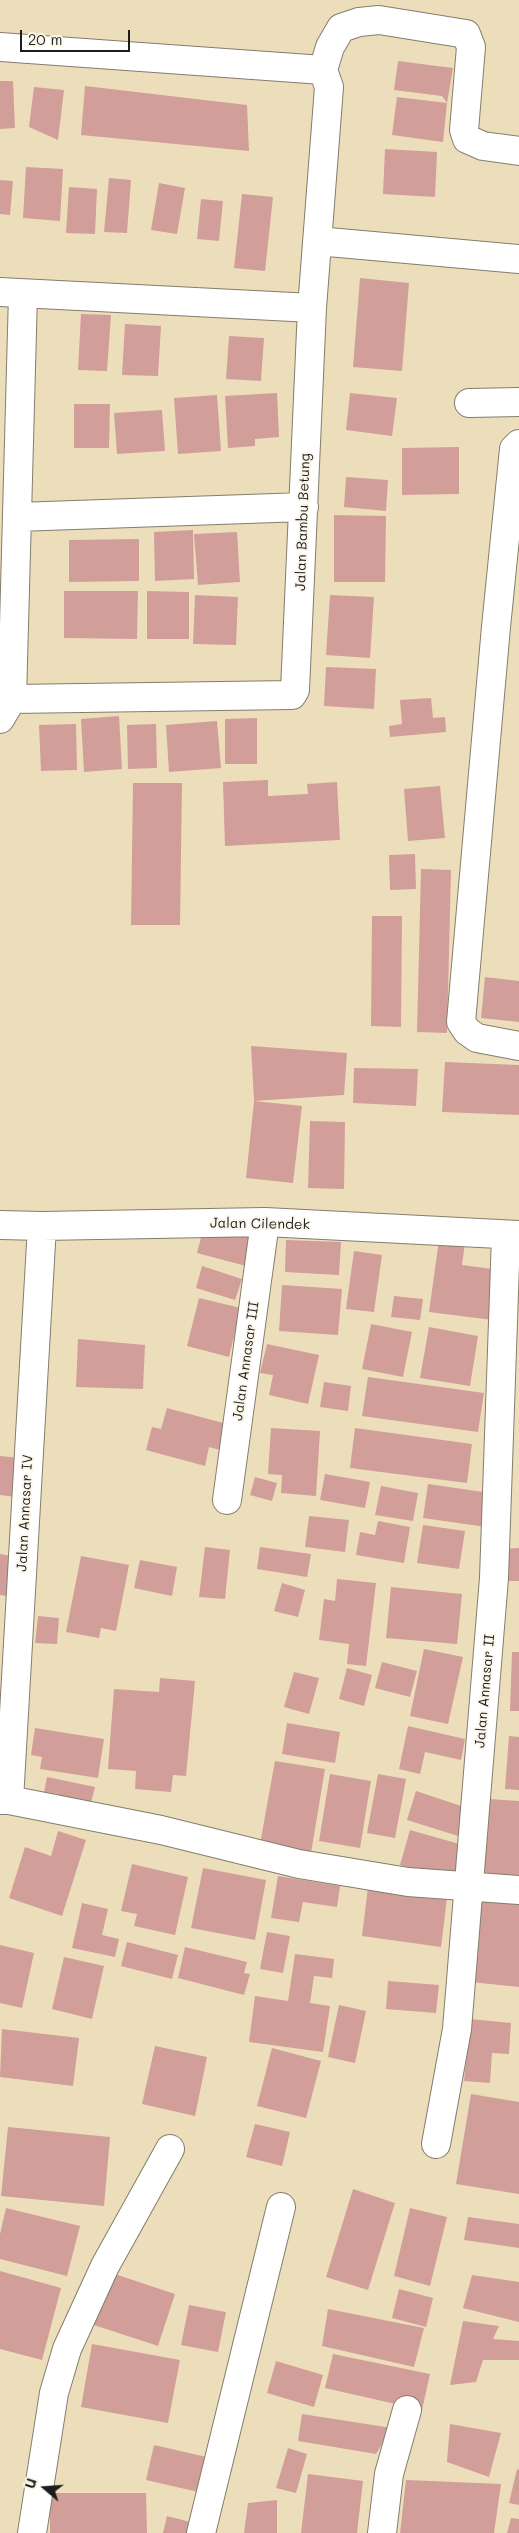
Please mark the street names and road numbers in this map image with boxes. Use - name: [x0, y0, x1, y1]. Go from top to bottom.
- street label: Jalan Bambu Betung: [292, 453, 314, 591]
- street label: Jalan Cilendek: [210, 1215, 310, 1233]
- street label: Jalan Annasar III: [229, 1300, 263, 1422]
- street label: Jalan Annasar IV: [14, 1454, 36, 1572]
- street label: Jalan Annasar II: [472, 1633, 498, 1749]

